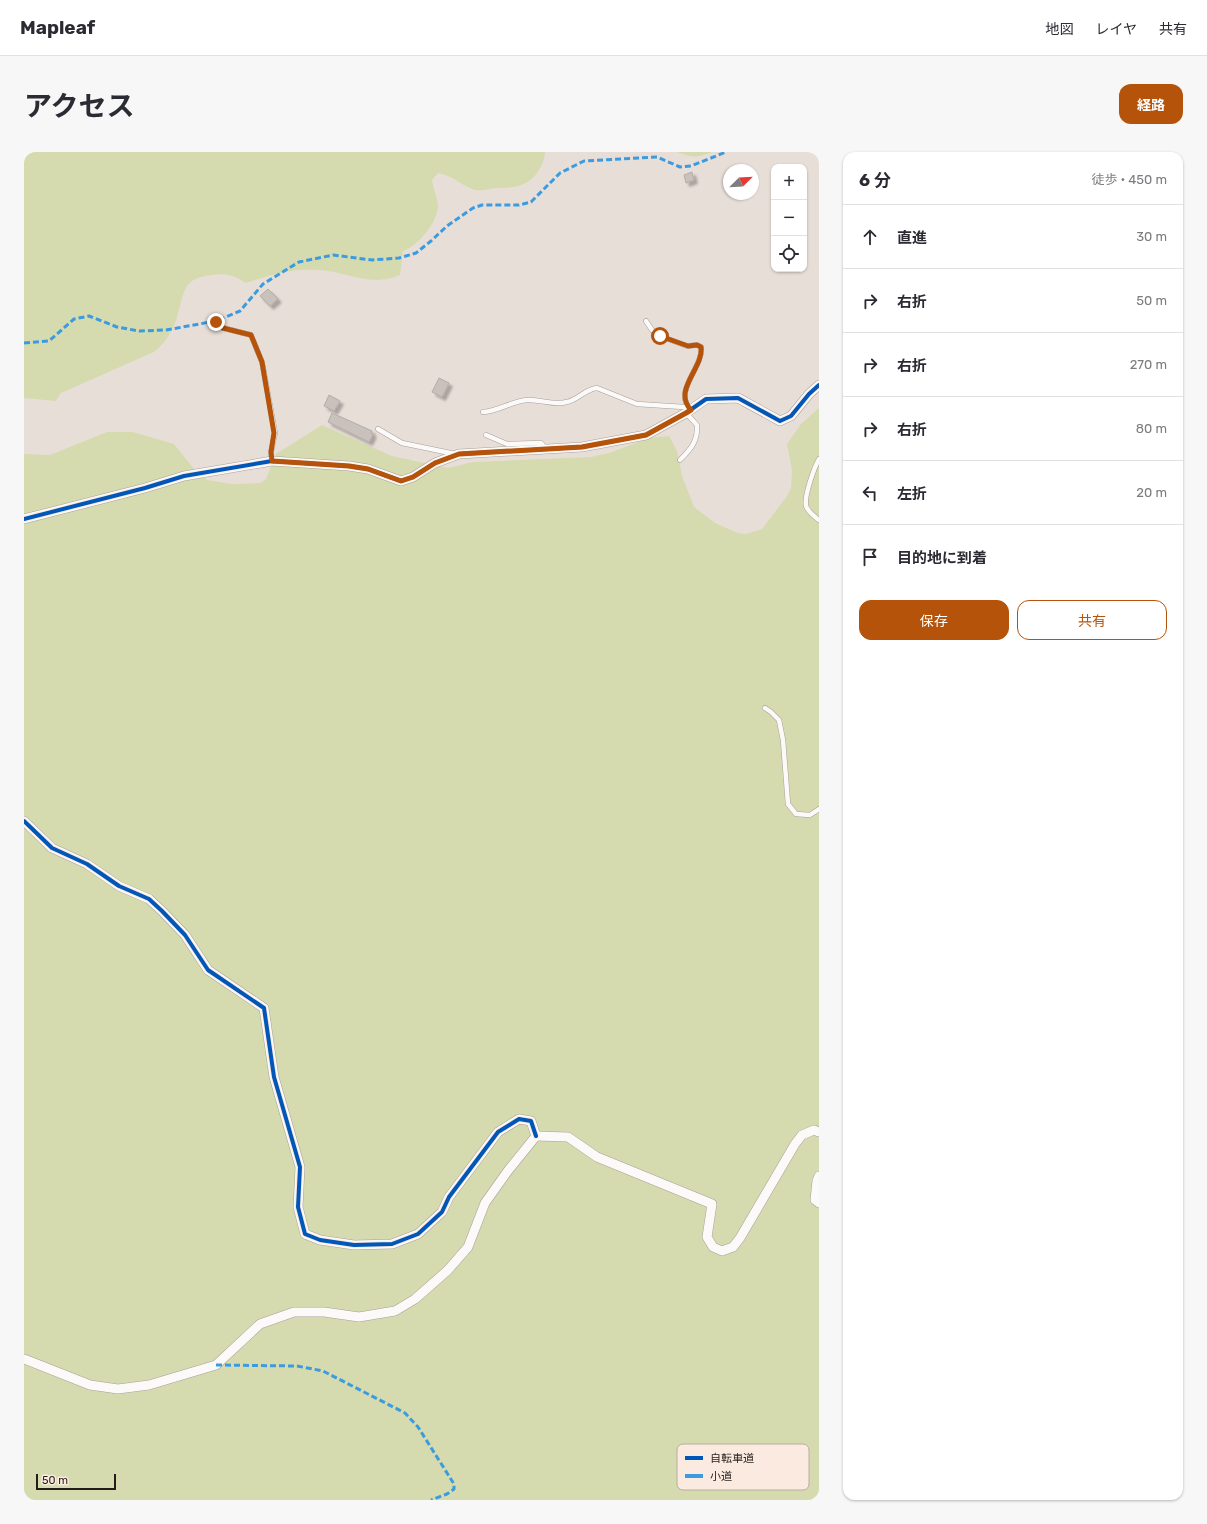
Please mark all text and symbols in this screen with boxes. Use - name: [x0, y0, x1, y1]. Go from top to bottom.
- text: Mapleaf: [20, 16, 95, 39]
- text: 地図: [1045, 21, 1073, 38]
- text: レイヤ: [1095, 21, 1137, 38]
- text: 共有: [1159, 21, 1187, 38]
- button: 経路: [1119, 84, 1183, 124]
- text: アクセス: [24, 90, 135, 123]
- north arrow: [723, 164, 759, 200]
- map controls: [771, 164, 807, 272]
- button: +: [771, 164, 807, 200]
- text: 6 分: [859, 170, 891, 190]
- text: 徒歩 · 450 m: [1092, 172, 1167, 187]
- button: −: [771, 200, 807, 236]
- icon: ahead: [859, 226, 881, 248]
- text: 直進: [897, 229, 927, 247]
- text: 30 m: [1136, 229, 1167, 244]
- button: locate: [771, 236, 807, 272]
- icon: right: [859, 290, 881, 312]
- text: 右折: [897, 293, 927, 311]
- text: 50 m: [1136, 293, 1167, 308]
- route end: [207, 313, 225, 331]
- route start: [651, 327, 669, 345]
- icon: right: [859, 354, 881, 376]
- text: 右折: [897, 357, 927, 375]
- text: 270 m: [1130, 357, 1167, 372]
- icon: right: [859, 418, 881, 440]
- text: 右折: [897, 421, 927, 439]
- text: 80 m: [1136, 421, 1167, 436]
- icon: left: [859, 482, 881, 504]
- text: 左折: [897, 485, 927, 503]
- text: 20 m: [1136, 485, 1167, 500]
- icon: arrive: [859, 546, 881, 568]
- text: 目的地に到着: [897, 549, 987, 567]
- button: 保存: [859, 600, 1009, 640]
- button: 共有: [1017, 600, 1167, 640]
- legend: [677, 1444, 809, 1490]
- text: 自転車道: [710, 1452, 754, 1465]
- text: 小道: [710, 1470, 732, 1483]
- scale bar: [36, 1472, 116, 1491]
- text: 50 m: [42, 1474, 68, 1487]

